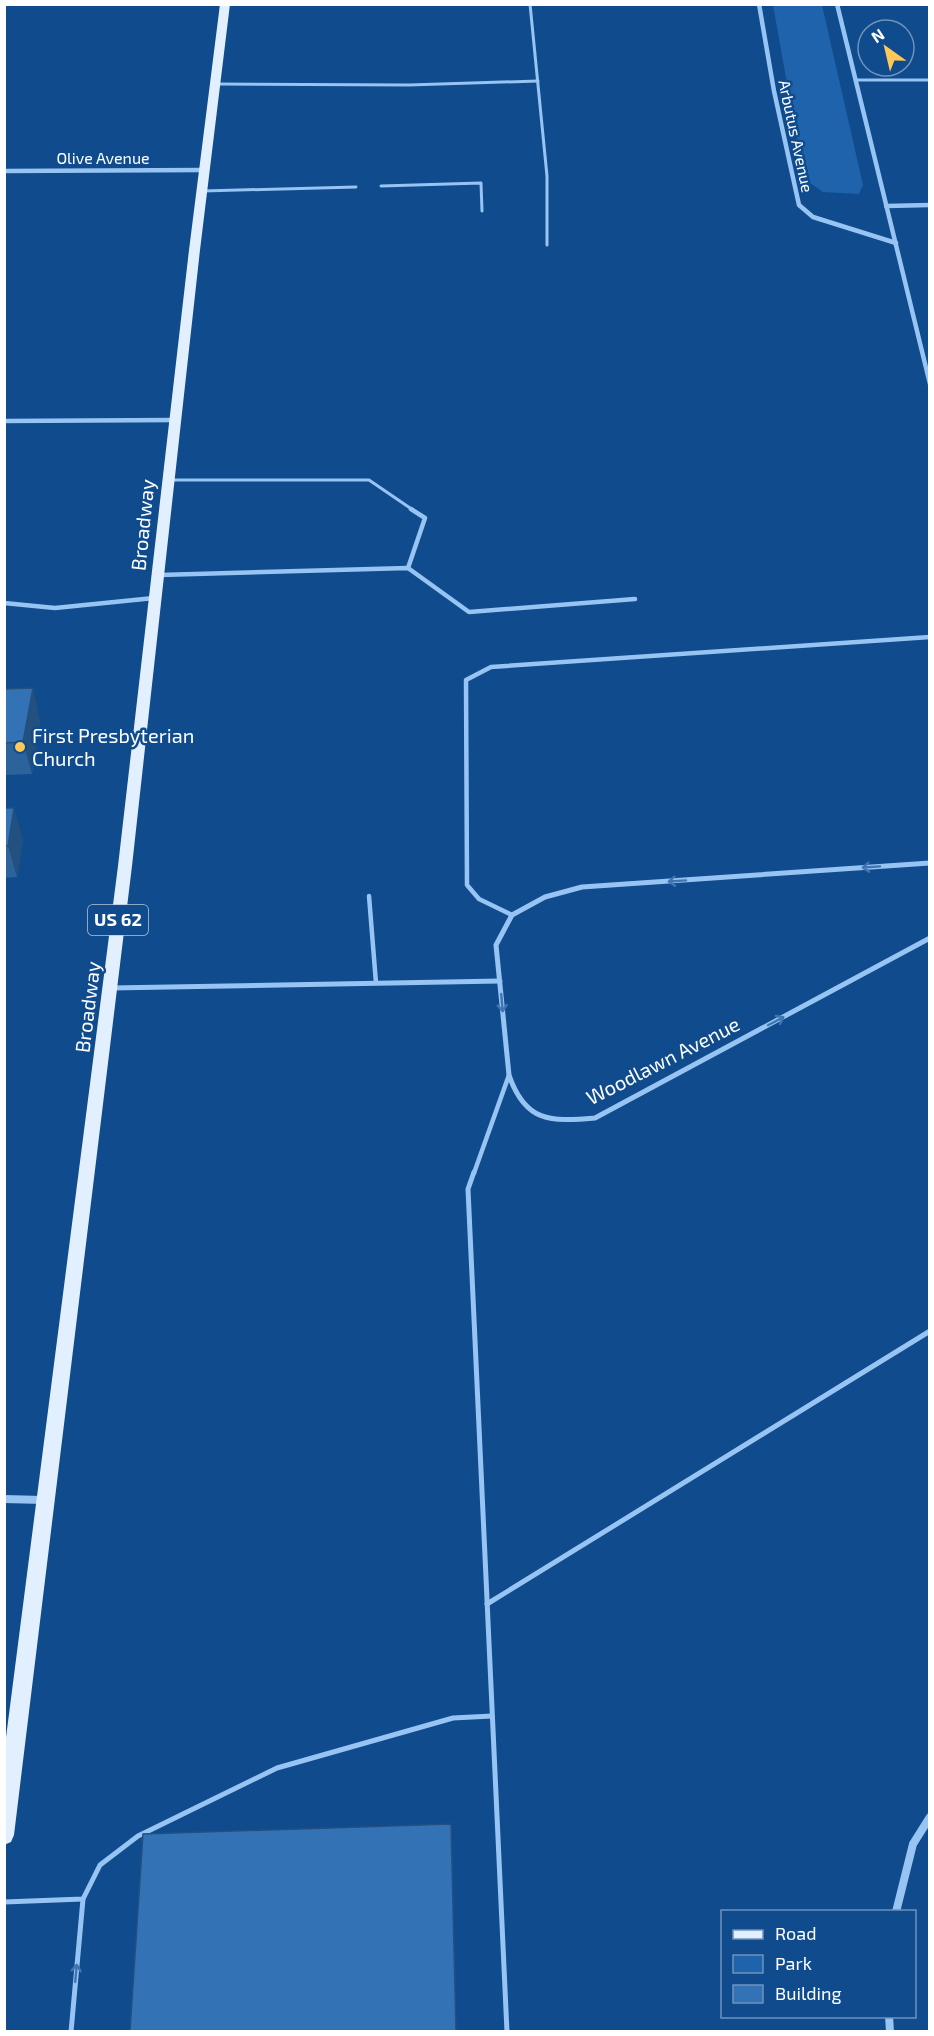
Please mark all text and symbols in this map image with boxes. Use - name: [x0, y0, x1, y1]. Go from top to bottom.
- north arrow: [856, 18, 916, 78]
- text: N: [867, 24, 887, 46]
- street label: Arbutus Avenue: [775, 78, 818, 194]
- street label: Olive Avenue: [56, 148, 150, 167]
- street label: Broadway: [125, 478, 159, 572]
- place label: First Presbyterian Church: [32, 723, 194, 770]
- marker: First Presbyterian Church: [13, 740, 27, 754]
- one-way arrow: [862, 862, 882, 873]
- one-way arrow: [667, 875, 687, 886]
- road number: US 62: [88, 905, 148, 935]
- street label: Broadway: [69, 959, 105, 1054]
- one-way arrow: [497, 993, 508, 1013]
- street label: Woodlawn Avenue: [582, 1011, 743, 1109]
- one-way arrow: [767, 1015, 784, 1027]
- legend: [721, 1910, 916, 2018]
- text: Road: [775, 1922, 816, 1944]
- text: Park: [775, 1952, 812, 1974]
- one-way arrow: [71, 1964, 82, 1984]
- text: Building: [775, 1982, 842, 2004]

